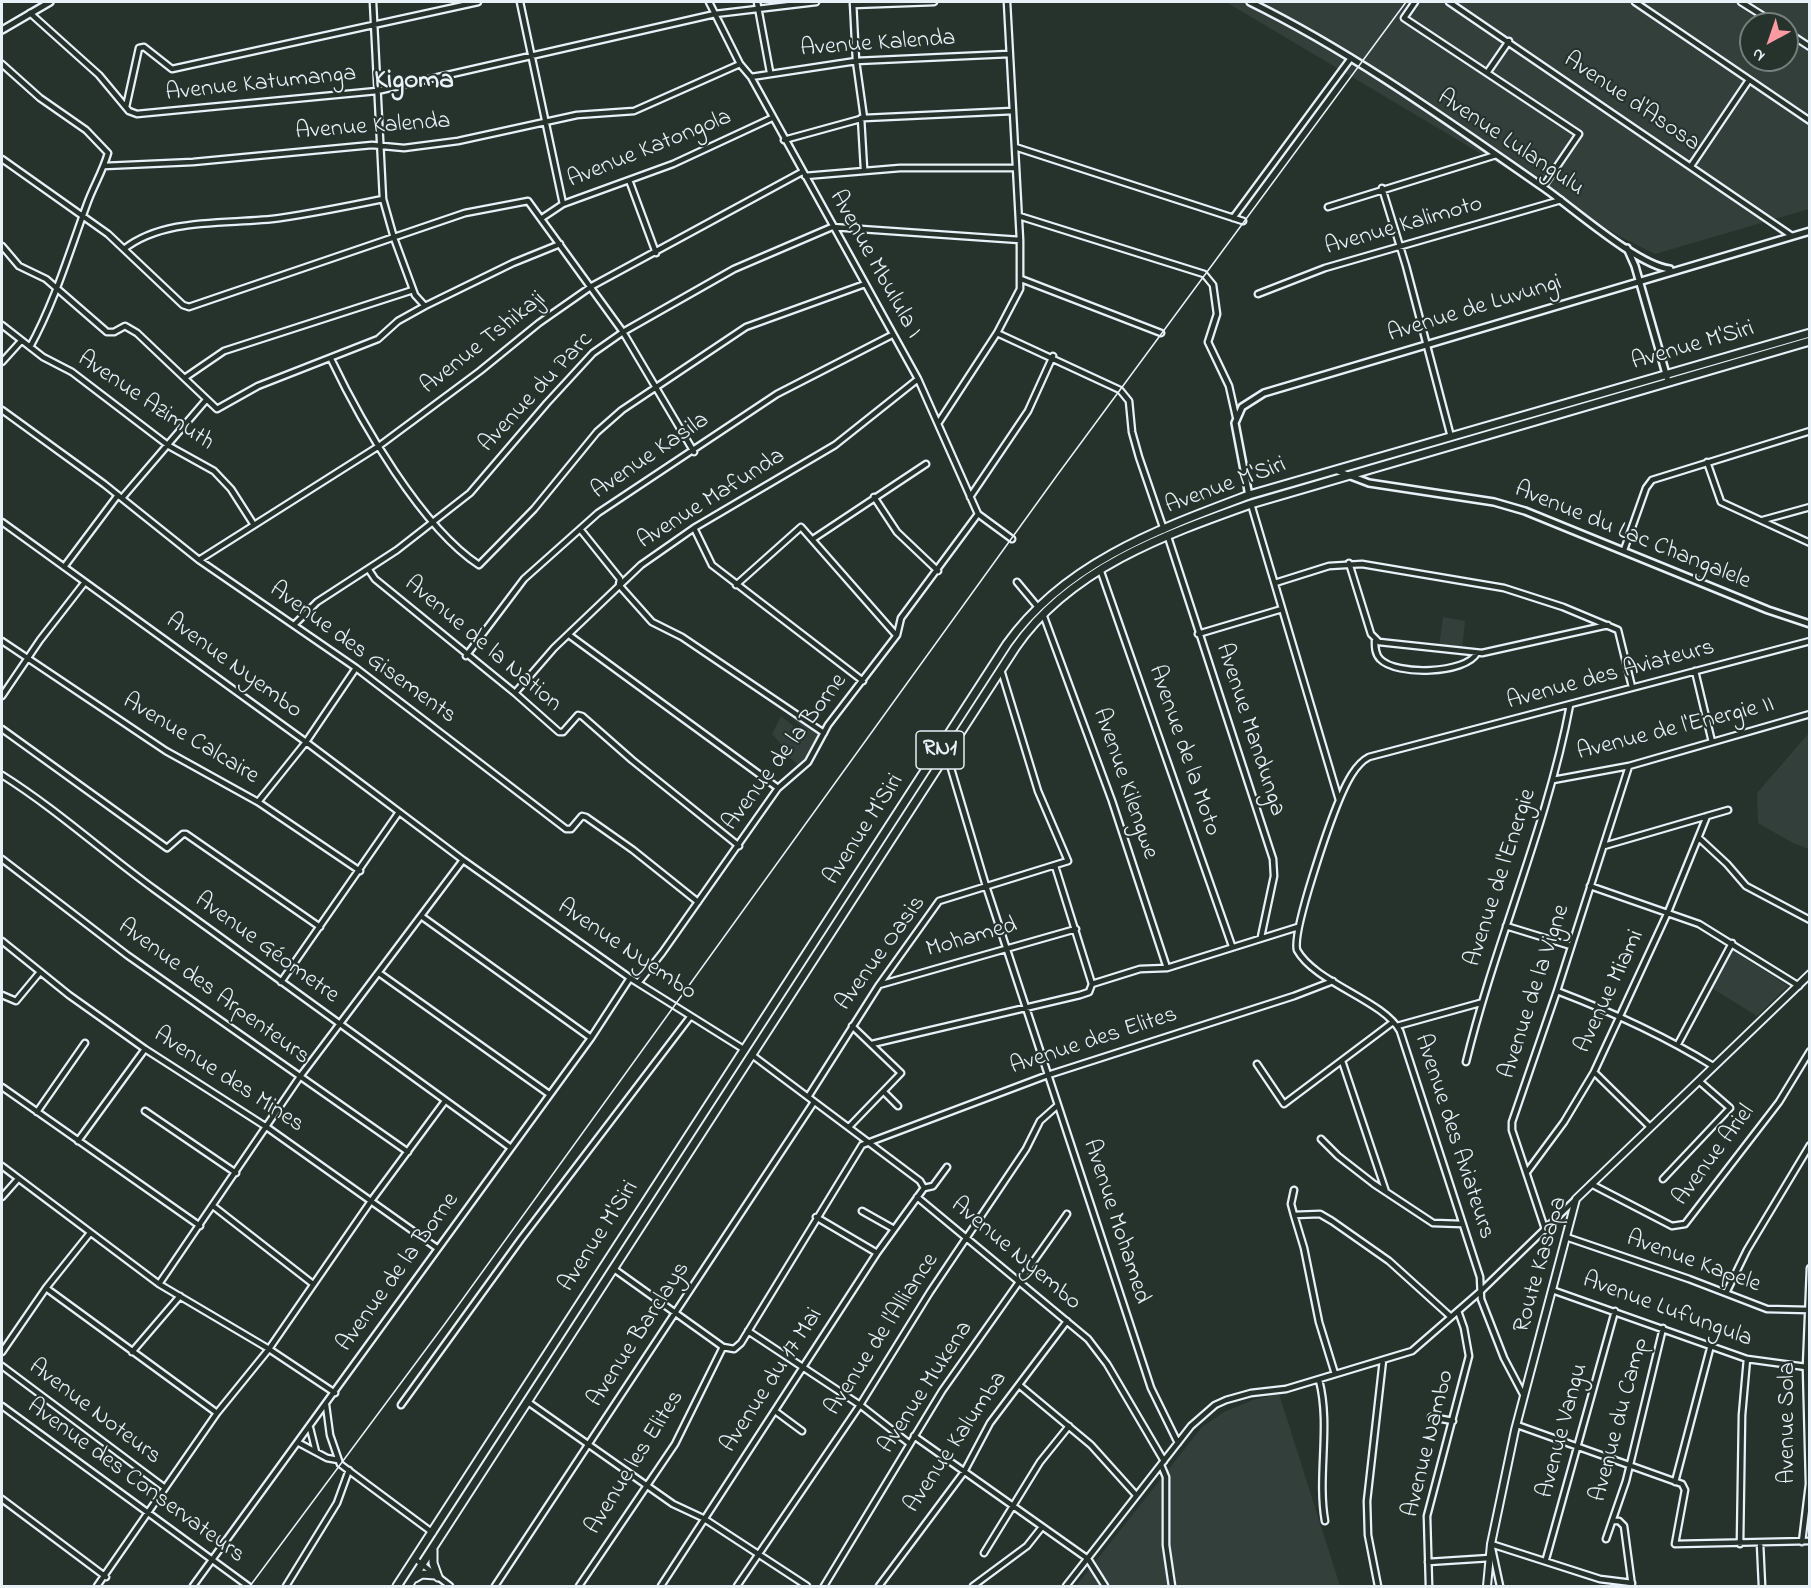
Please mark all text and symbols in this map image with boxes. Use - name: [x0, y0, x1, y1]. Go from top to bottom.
- north arrow: [1739, 12, 1799, 72]
- street label: Avenue Kalenda: [799, 25, 957, 65]
- text: N: [1747, 42, 1771, 67]
- street label: Avenue d'Asosa: [1557, 47, 1705, 159]
- street label: Avenue Katumanga: [164, 61, 358, 109]
- district label: Kigoma: [374, 67, 454, 99]
- street label: Avenue Lulangulu: [1431, 84, 1589, 204]
- street label: Avenue Katongola: [564, 104, 736, 196]
- street label: Avenue Kalenda: [294, 108, 452, 148]
- street label: Avenue Mbulula I: [821, 186, 927, 344]
- street label: Avenue Kalimoto: [1322, 191, 1486, 263]
- street label: Avenue de Luvungi: [1385, 270, 1565, 350]
- street label: Avenue Tshikaji: [416, 286, 552, 402]
- street label: Avenue M'Siri: [1628, 316, 1758, 378]
- street label: Avenue du Parc: [474, 327, 600, 459]
- street label: Avenue Azimuth: [71, 346, 219, 458]
- street label: Avenue Kasila: [587, 407, 715, 507]
- street label: Avenue Mafunda: [633, 443, 791, 557]
- street label: Avenue M'Siri: [1162, 452, 1290, 522]
- street label: Avenue du Lac Changalele: [1510, 476, 1754, 598]
- street label: Avenue de la Nation: [397, 571, 567, 719]
- street label: Avenue des Gisements: [263, 577, 461, 731]
- street label: Avenue Nyembo: [159, 608, 307, 726]
- street label: Avenue des Aviateurs: [1504, 634, 1718, 718]
- street label: Avenue Mandunga: [1208, 640, 1290, 820]
- street label: Avenue de la Moto: [1140, 662, 1226, 840]
- street label: Avenue de la Borne: [717, 669, 855, 837]
- street label: Avenue Calcaire: [117, 688, 263, 792]
- street label: Avenue de l'Energie II: [1574, 692, 1778, 768]
- street label: Avenue Kilengwe: [1085, 705, 1163, 863]
- road number: RN1: [916, 731, 964, 769]
- street label: Avenue M'Siri: [819, 769, 911, 891]
- street label: Avenue de l'Energie: [1460, 786, 1544, 970]
- street label: Avenue Géometre: [188, 887, 344, 1011]
- street label: Avenue Oasis: [831, 891, 933, 1017]
- street label: Avenue Nyembo: [551, 894, 701, 1008]
- street label: Avenue de la Vigne: [1494, 901, 1578, 1083]
- street label: Mohamed: [923, 912, 1021, 966]
- street label: Avenue des Arpenteurs: [111, 914, 315, 1072]
- street label: Avenue Miami: [1570, 926, 1652, 1058]
- street label: Avenue des Elites: [1007, 1001, 1181, 1083]
- street label: Avenue des Mines: [147, 1022, 309, 1140]
- street label: Avenue des Aviateurs: [1406, 1031, 1500, 1243]
- street label: Avenue Ariel: [1668, 1100, 1762, 1212]
- street label: Avenue Mohamed: [1075, 1136, 1155, 1308]
- street label: Avenue M'Siri: [554, 1176, 646, 1298]
- street label: Avenue de la Borne: [332, 1188, 466, 1358]
- street label: Avenue Nyembo: [944, 1192, 1086, 1318]
- street label: Route Kasapa: [1509, 1194, 1575, 1336]
- street label: Avenue Kapele: [1622, 1225, 1764, 1301]
- street label: Avenue de l'Alliance: [820, 1248, 946, 1422]
- street label: Avenue Barclays: [582, 1257, 698, 1413]
- street label: Avenue Lufungula: [1578, 1267, 1756, 1355]
- street label: Avenue du 17 Mai: [716, 1303, 830, 1459]
- street label: Avenue Mukena: [874, 1316, 980, 1460]
- street label: Avenue du Camp: [1585, 1335, 1657, 1505]
- street label: Avenue Noteurs: [22, 1354, 166, 1472]
- street label: Avenue Vangu: [1532, 1360, 1596, 1502]
- street label: Avenue Sola: [1775, 1362, 1803, 1484]
- street label: Avenue Kalumba: [899, 1367, 1015, 1519]
- street label: Avenue Nambo: [1398, 1367, 1462, 1521]
- street label: Avenue les Elites: [580, 1386, 692, 1540]
- street label: Avenue des Conservateurs: [20, 1393, 250, 1571]

